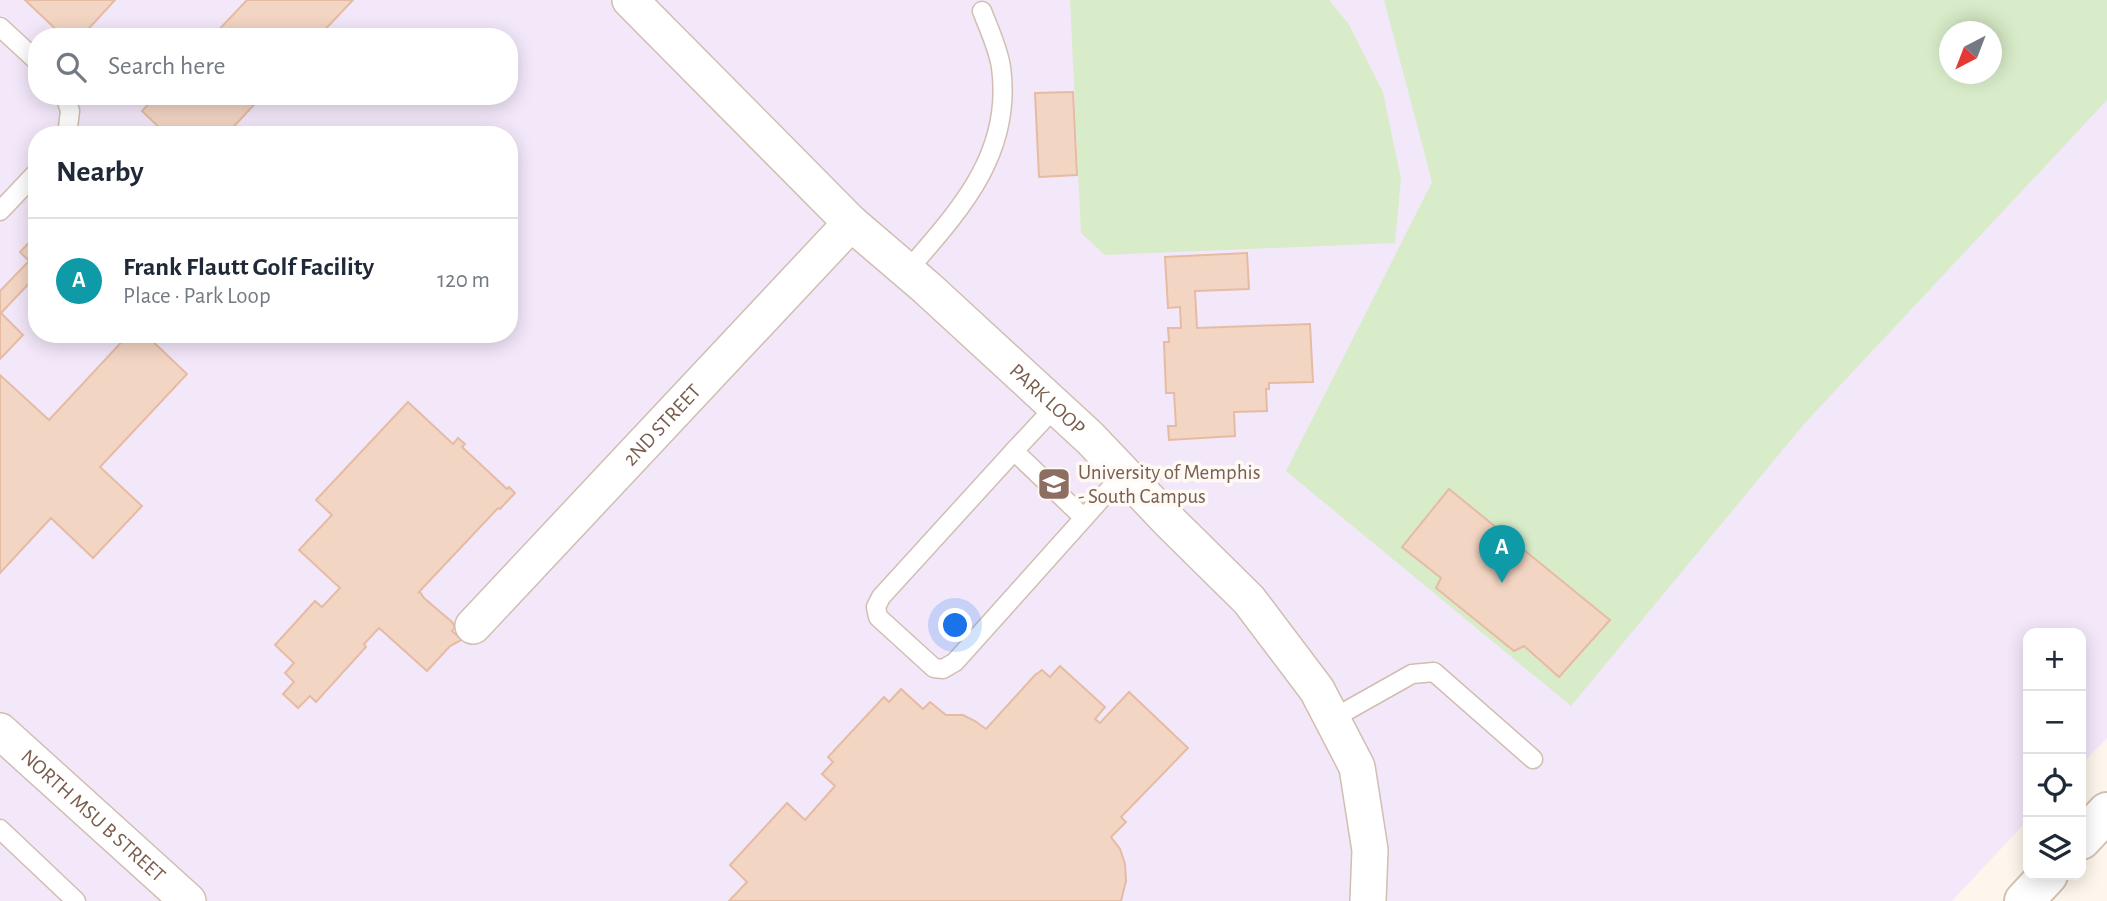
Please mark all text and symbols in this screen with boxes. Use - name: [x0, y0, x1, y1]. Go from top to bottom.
- north arrow: [1939, 21, 2002, 84]
- search box: [28, 28, 518, 105]
- icon: search: [52, 48, 90, 86]
- text: Search here: [108, 53, 226, 79]
- text: Nearby: [56, 157, 144, 187]
- text: Frank Flautt Golf Facility: [123, 254, 374, 280]
- text: A: [72, 269, 86, 292]
- text: 120 m: [437, 269, 490, 292]
- text: Place · Park Loop: [123, 285, 271, 308]
- street label: PARK LOOP: [1006, 359, 1090, 439]
- street label: 2ND STREET: [619, 380, 705, 469]
- place label: University of Memphis - South Campus: [1078, 462, 1260, 507]
- school or university icon: University of Memphis - South Campus: [1035, 465, 1073, 503]
- pin: A: [1479, 525, 1525, 583]
- your location: [938, 608, 972, 642]
- map controls: [2023, 628, 2086, 880]
- button: +: [2023, 628, 2086, 691]
- button: −: [2023, 691, 2086, 754]
- street label: NORTH MSU B STREET: [17, 745, 170, 886]
- button: locate: [2023, 754, 2086, 817]
- button: layers: [2023, 817, 2086, 880]

